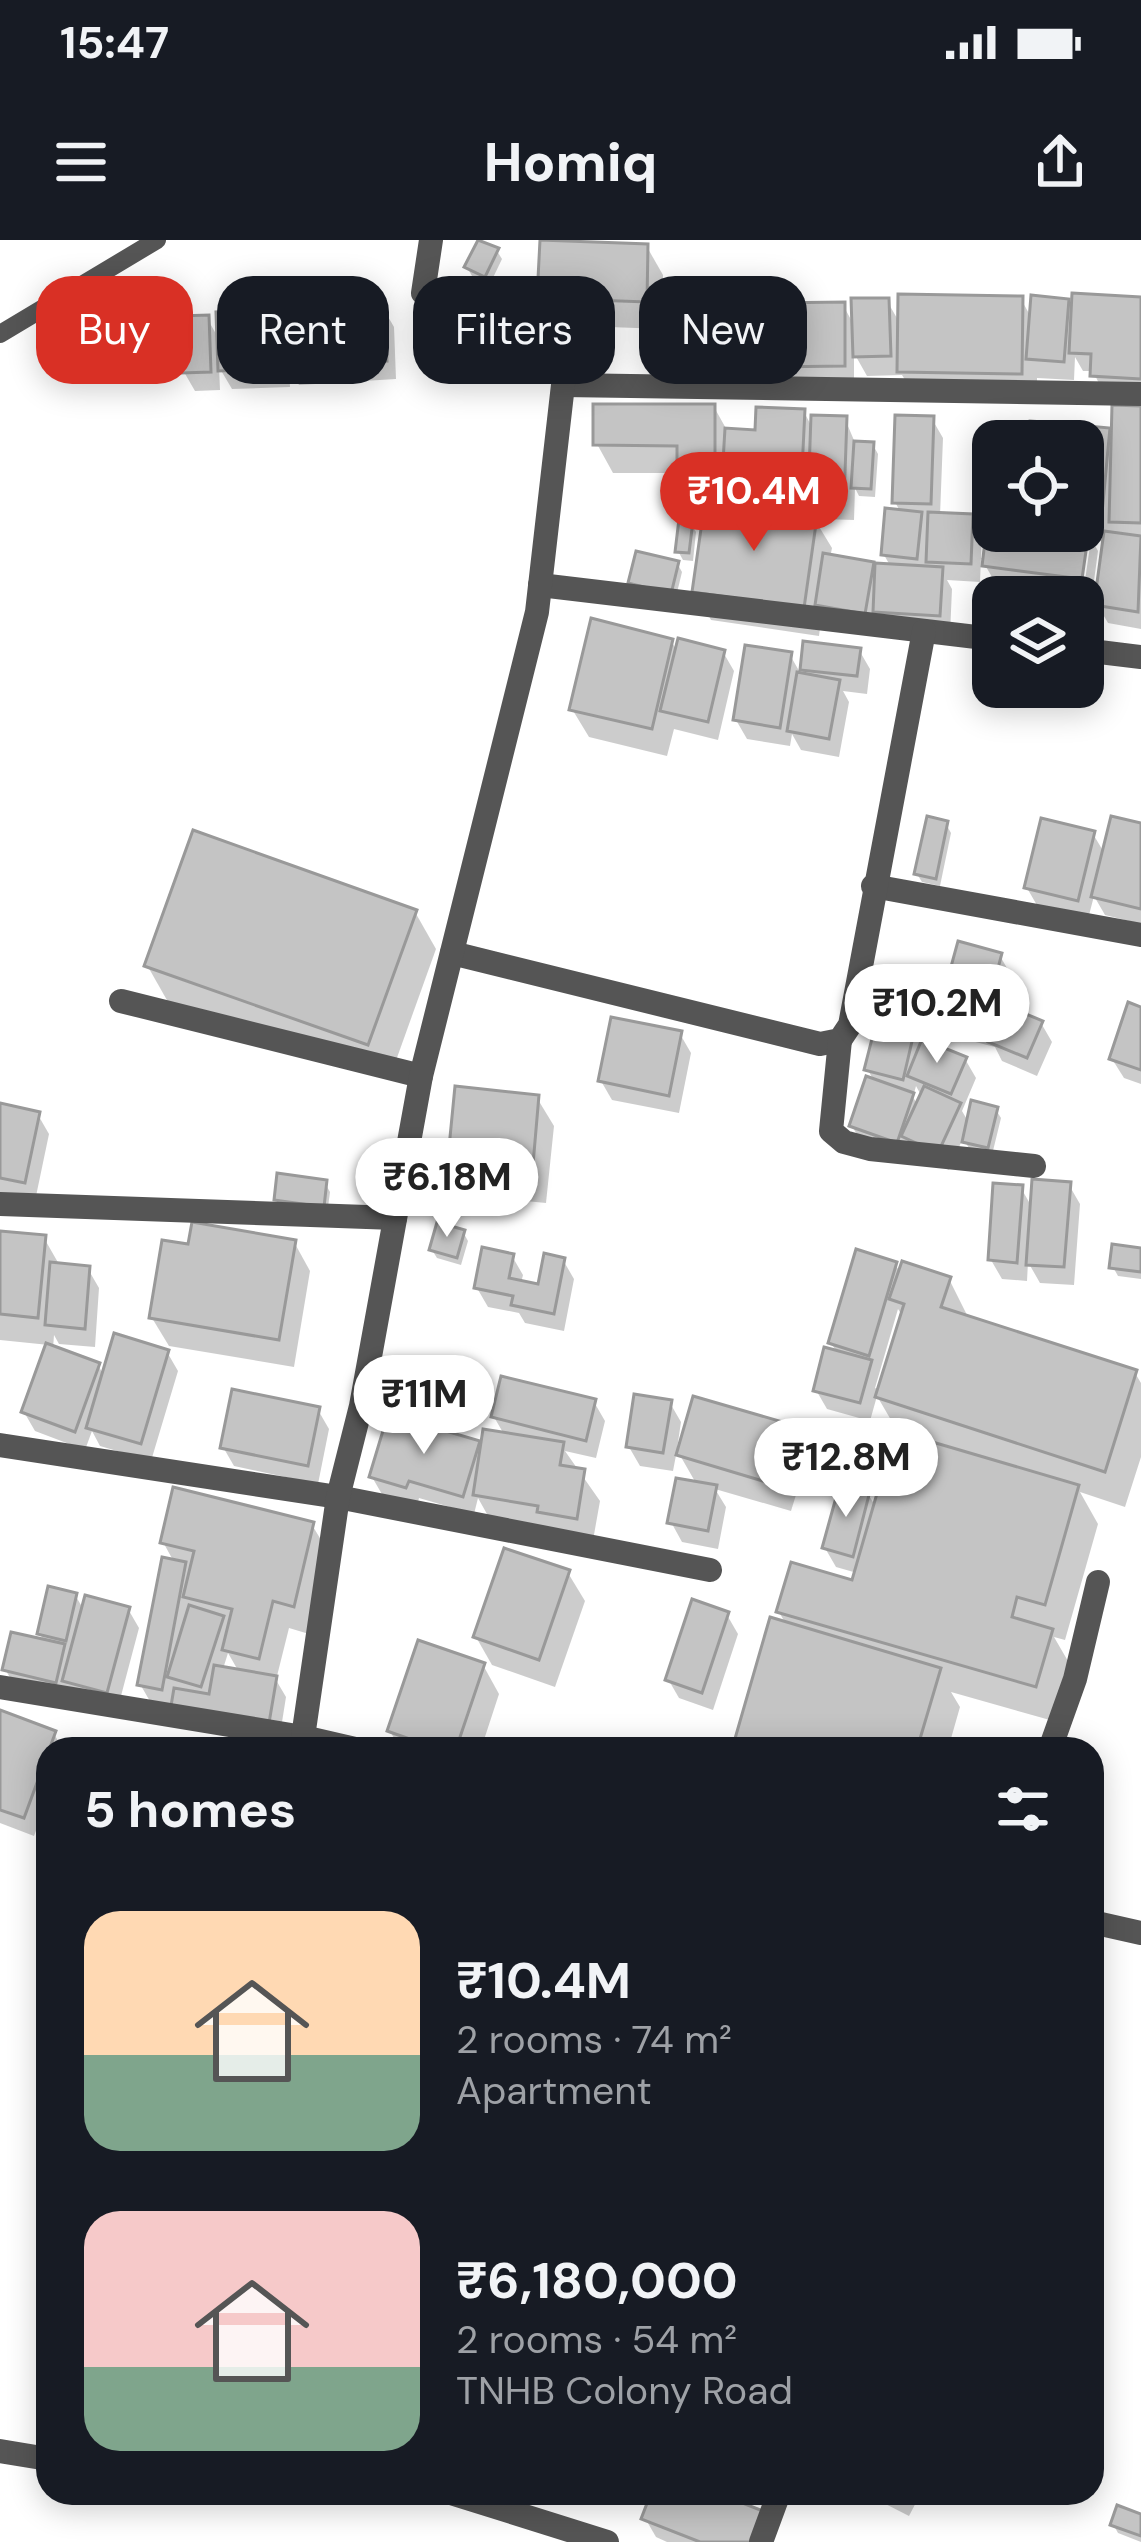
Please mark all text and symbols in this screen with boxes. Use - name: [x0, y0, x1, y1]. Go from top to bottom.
- text: 15:47: [60, 13, 169, 72]
- text: Homiq: [484, 127, 657, 198]
- icon: menu: [48, 129, 114, 195]
- icon: share: [1027, 129, 1093, 195]
- chip: Buy: [36, 276, 193, 384]
- chip: Rent: [217, 276, 389, 384]
- chip: Filters: [413, 276, 615, 384]
- chip: New: [639, 276, 807, 384]
- map controls: [972, 420, 1104, 708]
- button: locate: [972, 420, 1104, 552]
- pin: ₹10.4M: [656, 452, 852, 554]
- text: ₹10.4M: [687, 465, 821, 516]
- button: layers: [972, 576, 1104, 708]
- pin: ₹10.2M: [839, 964, 1035, 1066]
- text: ₹10.2M: [872, 977, 1002, 1028]
- pin: ₹6.18M: [349, 1138, 545, 1240]
- text: ₹6.18M: [382, 1151, 512, 1202]
- pin: ₹11M: [353, 1355, 495, 1457]
- text: ₹11M: [381, 1368, 467, 1419]
- pin: ₹12.8M: [748, 1418, 944, 1520]
- text: ₹12.8M: [781, 1431, 911, 1482]
- text: 5 homes: [84, 1776, 296, 1843]
- icon: filters: [990, 1776, 1056, 1842]
- text: ₹10.4M: [456, 1947, 631, 2014]
- icon: home: [180, 1959, 324, 2103]
- text: 2 rooms · 74 m²: [456, 2014, 732, 2065]
- text: Apartment: [456, 2065, 652, 2116]
- text: ₹6,180,000: [456, 2247, 738, 2314]
- icon: home: [180, 2259, 324, 2403]
- text: 2 rooms · 54 m²: [456, 2314, 737, 2365]
- text: TNHB Colony Road: [456, 2365, 793, 2416]

